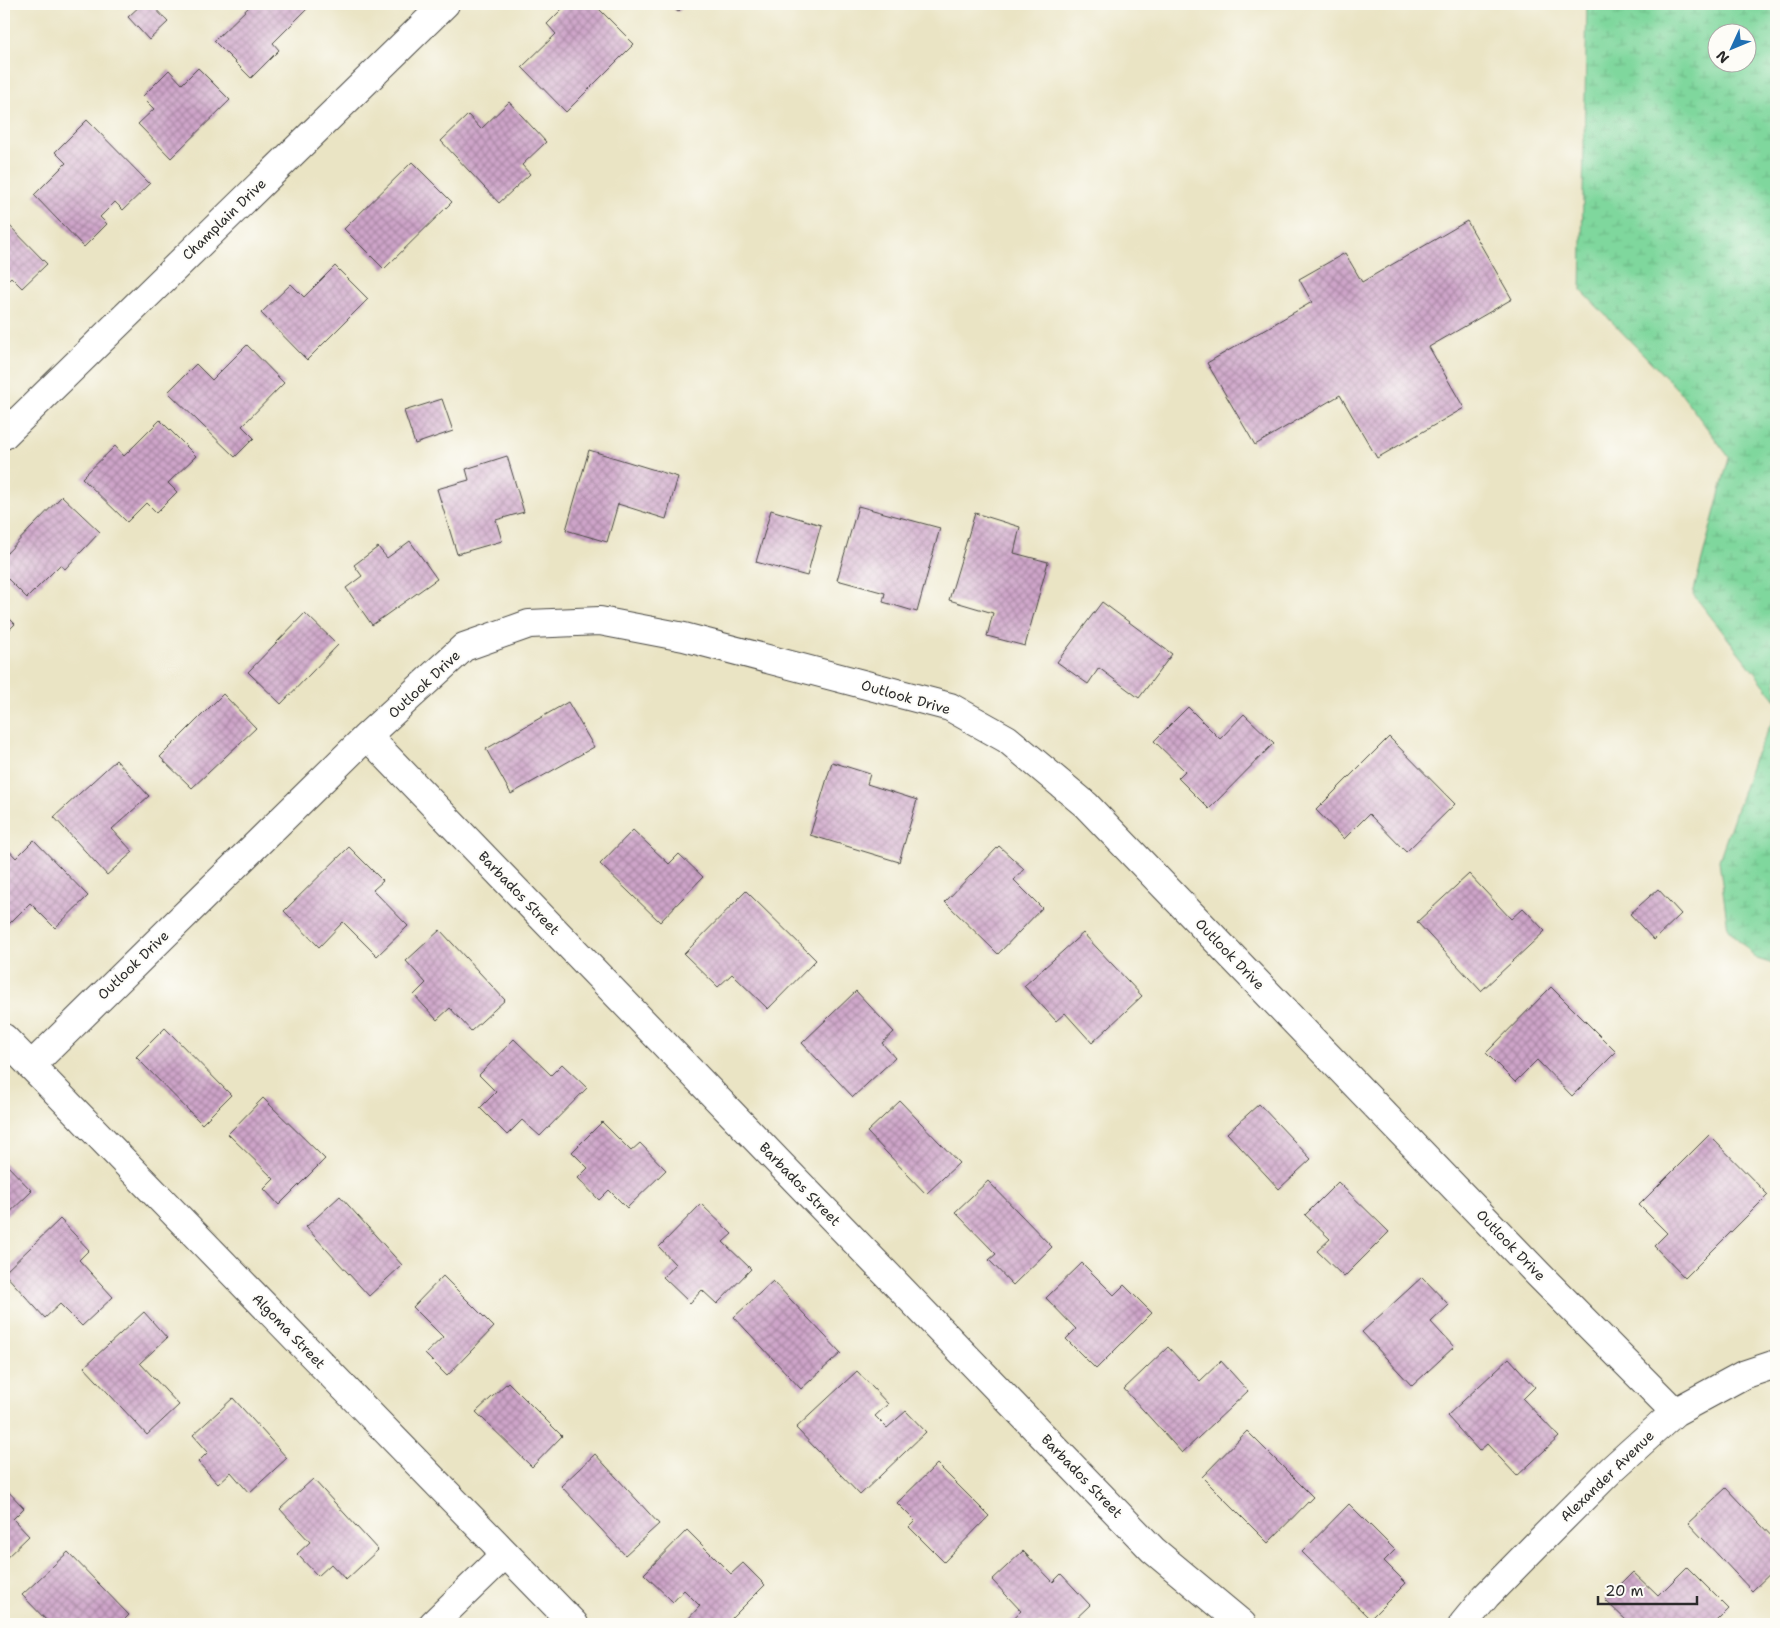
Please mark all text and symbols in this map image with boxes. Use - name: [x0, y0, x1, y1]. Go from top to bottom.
- north arrow: [1708, 22, 1758, 72]
- text: N: [1712, 47, 1733, 67]
- street label: Champlain Drive: [178, 174, 270, 264]
- street label: Outlook Drive: [384, 646, 464, 722]
- street label: Outlook Drive: [859, 676, 953, 718]
- street label: Barbados Street: [475, 847, 563, 939]
- street label: Outlook Drive: [1192, 915, 1269, 993]
- street label: Outlook Drive: [94, 926, 172, 1003]
- street label: Barbados Street: [756, 1138, 844, 1230]
- street label: Outlook Drive: [1473, 1206, 1550, 1284]
- street label: Algoma Street: [249, 1290, 329, 1372]
- street label: Alexander Avenue: [1556, 1426, 1658, 1525]
- street label: Barbados Street: [1038, 1430, 1126, 1522]
- scale bar: [1598, 1573, 1696, 1605]
- text: 20 m: [1605, 1581, 1644, 1601]

